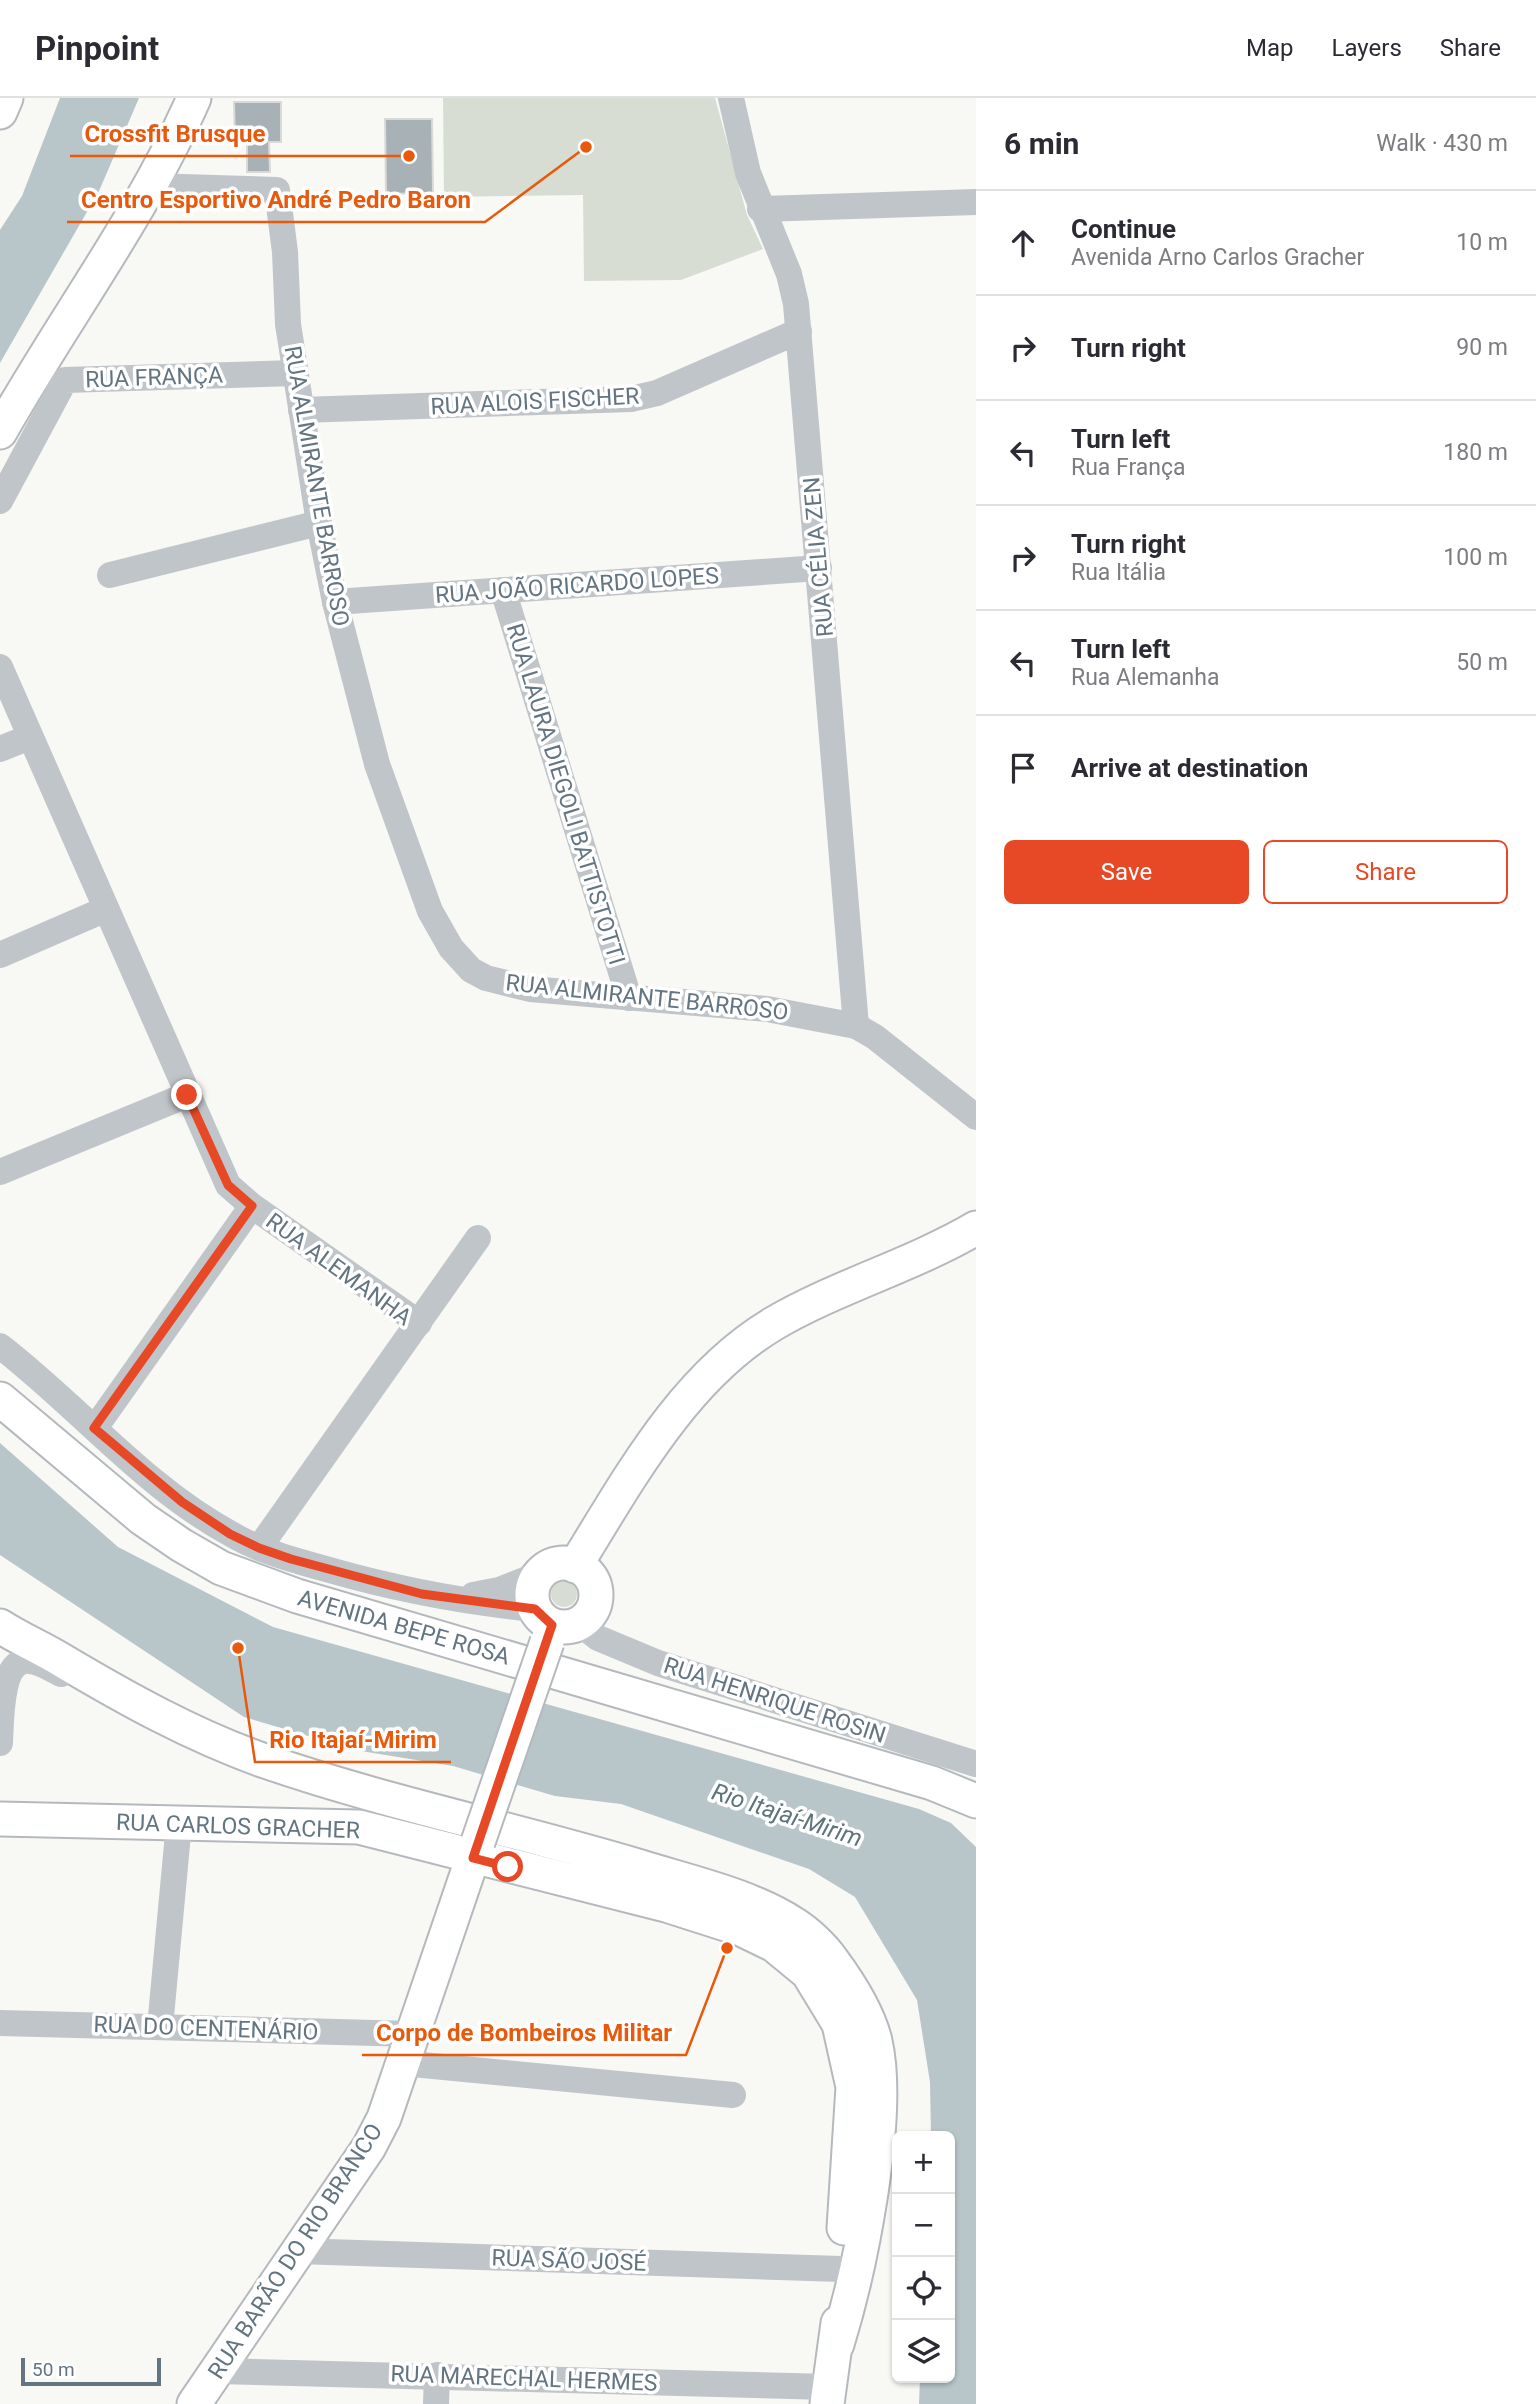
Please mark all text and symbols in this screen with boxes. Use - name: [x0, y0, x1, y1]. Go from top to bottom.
- text: Pinpoint: [35, 29, 159, 68]
- text: Map: [1246, 34, 1294, 62]
- text: Layers: [1332, 34, 1402, 62]
- text: Share: [1440, 34, 1501, 62]
- callout: Crossfit Brusque: [70, 111, 279, 156]
- text: Crossfit Brusque: [85, 120, 265, 148]
- text: 6 min: [1004, 126, 1079, 161]
- text: Walk · 430 m: [1376, 130, 1508, 157]
- callout: Centro Esportivo André Pedro Baron: [67, 177, 485, 222]
- text: Centro Esportivo André Pedro Baron: [81, 186, 471, 214]
- text: Continue: [1071, 214, 1176, 244]
- icon: ahead: [1004, 224, 1042, 262]
- text: 10 m: [1456, 229, 1508, 256]
- text: Avenida Arno Carlos Gracher: [1071, 244, 1364, 271]
- icon: right: [1004, 329, 1042, 367]
- text: Turn right: [1071, 333, 1186, 363]
- text: 90 m: [1456, 334, 1508, 361]
- street label: RUA ALMIRANTE BARROSO: [279, 344, 354, 628]
- street label: RUA FRANÇA: [85, 362, 223, 393]
- street label: RUA ALOIS FISCHER: [430, 383, 640, 420]
- text: Turn left: [1071, 424, 1170, 454]
- icon: left: [1004, 434, 1042, 472]
- text: 180 m: [1443, 439, 1508, 466]
- text: Rua França: [1071, 454, 1186, 481]
- street label: RUA CÉLIA ZEN: [797, 476, 839, 638]
- text: Turn right: [1071, 529, 1186, 559]
- icon: right: [1004, 539, 1042, 577]
- text: 100 m: [1443, 544, 1508, 571]
- text: Rua Itália: [1071, 559, 1166, 586]
- street label: RUA JOÃO RICARDO LOPES: [434, 561, 720, 609]
- street label: RUA LAURA DIEGOLI BATTISTOTTI: [501, 620, 630, 968]
- text: Turn left: [1071, 634, 1170, 664]
- icon: left: [1004, 644, 1042, 682]
- text: 50 m: [1456, 649, 1508, 676]
- text: Rua Alemanha: [1071, 664, 1219, 691]
- icon: arrive: [1004, 749, 1042, 787]
- text: Arrive at destination: [1071, 753, 1308, 783]
- button: Save: [1004, 840, 1249, 904]
- button: Share: [1263, 840, 1508, 904]
- street label: RUA ALMIRANTE BARROSO: [504, 969, 790, 1026]
- route end: [171, 1079, 202, 1110]
- street label: RUA ALEMANHA: [261, 1208, 417, 1331]
- street label: AVENIDA BEPE ROSA: [295, 1584, 513, 1671]
- street label: RUA HENRIQUE ROSIN: [660, 1652, 889, 1749]
- callout: Rio Itajaí-Mirim: [255, 1717, 451, 1762]
- text: Rio Itajaí-Mirim: [269, 1726, 437, 1754]
- water label: Rio Itajaí-Mirim: [708, 1778, 866, 1852]
- street label: RUA CARLOS GRACHER: [116, 1809, 360, 1844]
- route start: [492, 1851, 523, 1882]
- street label: RUA DO CENTENÁRIO: [93, 2010, 319, 2046]
- callout: Corpo de Bombeiros Militar: [362, 2010, 686, 2055]
- text: Corpo de Bombeiros Militar: [376, 2019, 672, 2047]
- street label: RUA BARÃO DO RIO BRANCO: [202, 2118, 388, 2384]
- map controls: [892, 2131, 955, 2383]
- button: +: [892, 2131, 955, 2194]
- button: −: [892, 2194, 955, 2257]
- street label: RUA SÃO JOSÉ: [491, 2243, 647, 2277]
- button: locate: [892, 2257, 955, 2320]
- button: layers: [892, 2320, 955, 2383]
- scale bar: [21, 2355, 161, 2387]
- text: 50 m: [32, 2358, 75, 2381]
- street label: RUA MARECHAL HERMES: [390, 2360, 658, 2397]

